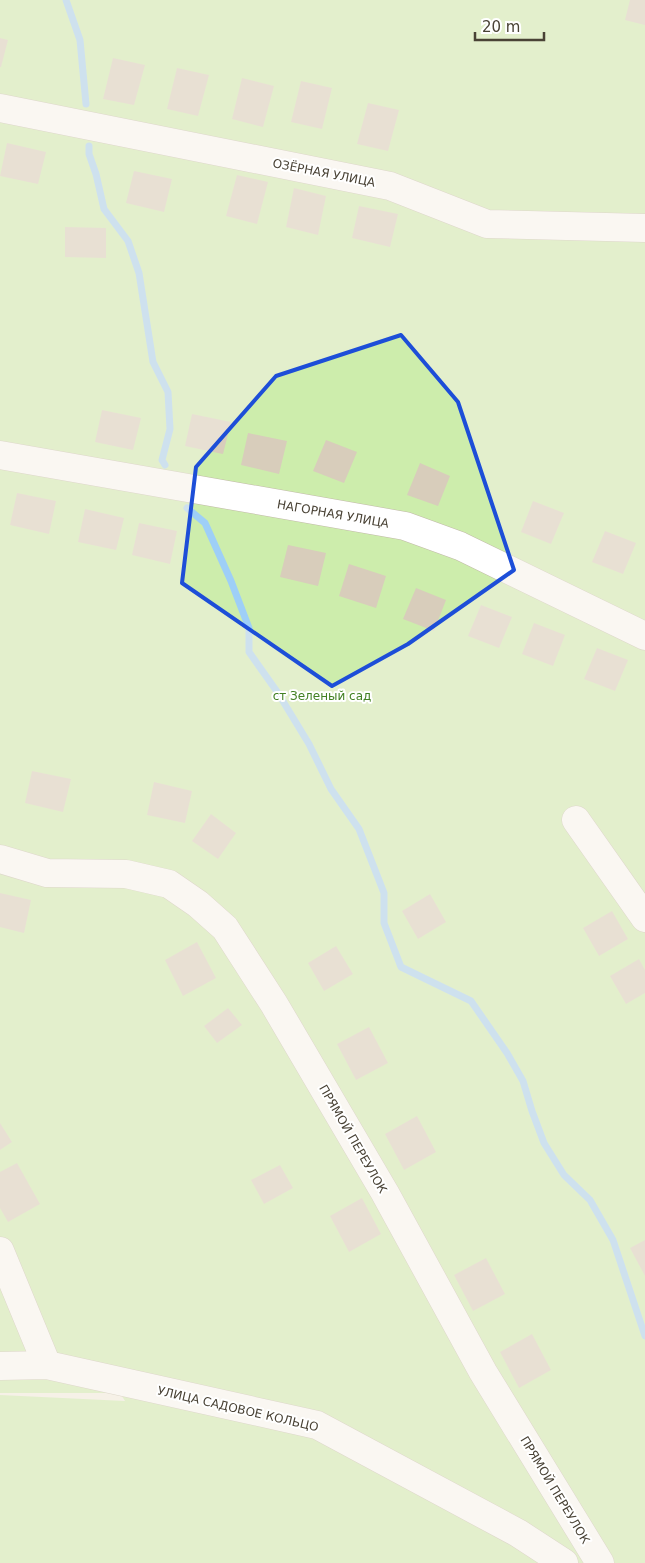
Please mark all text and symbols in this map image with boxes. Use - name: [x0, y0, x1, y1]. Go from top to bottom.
- scale bar: [475, 10, 544, 42]
- text: 20 m: [482, 18, 520, 36]
- street label: ОЗЁРНАЯ УЛИЦА: [272, 155, 377, 190]
- street label: НАГОРНАЯ УЛИЦА: [276, 497, 391, 531]
- park label: ст Зеленый сад: [273, 689, 371, 703]
- street label: ПРЯМОЙ ПЕРЕУЛОК: [316, 1082, 391, 1196]
- street label: УЛИЦА САДОВОЕ КОЛЬЦО: [156, 1384, 320, 1434]
- street label: ПРЯМОЙ ПЕРЕУЛОК: [517, 1433, 594, 1547]

